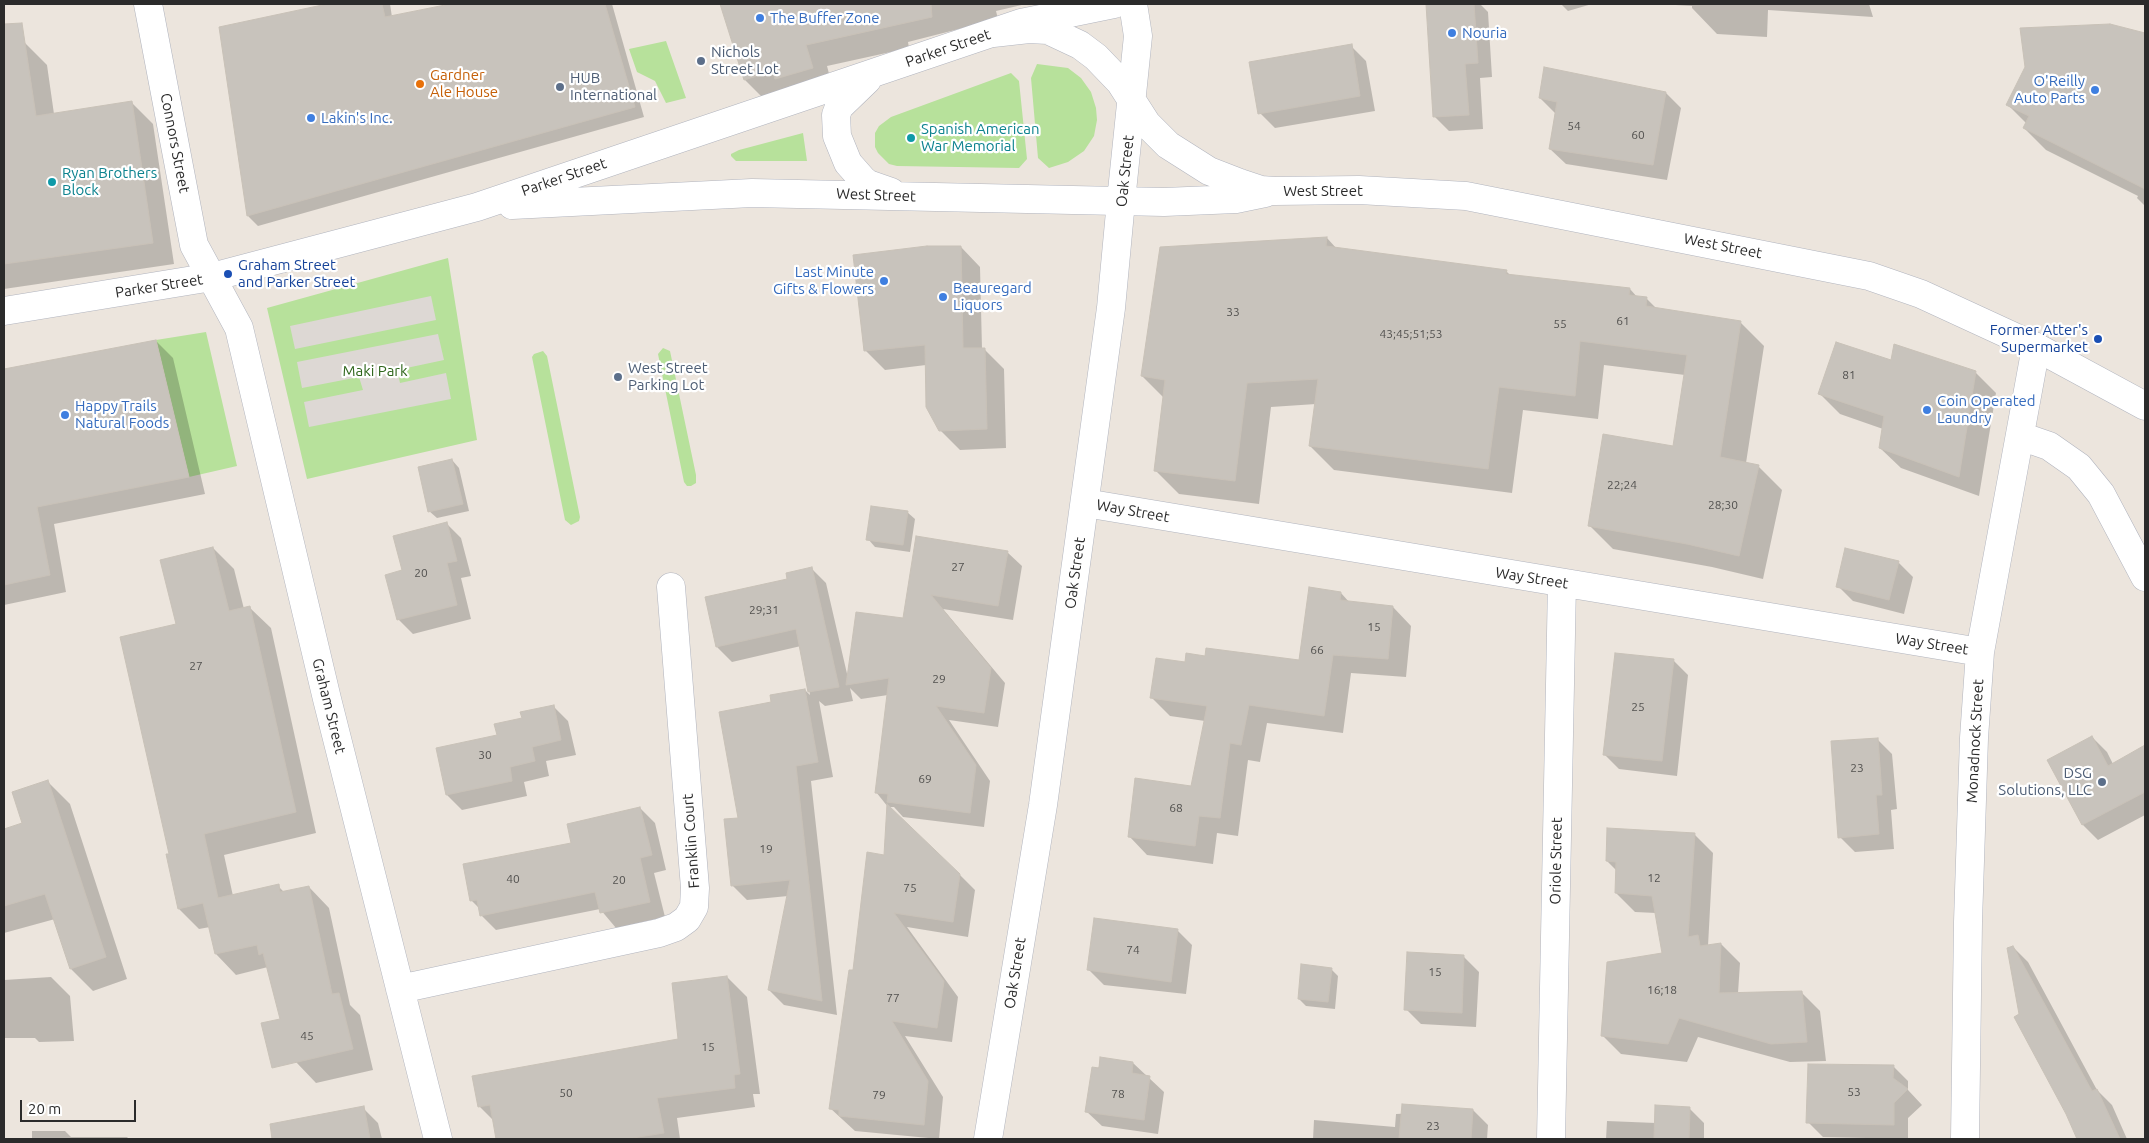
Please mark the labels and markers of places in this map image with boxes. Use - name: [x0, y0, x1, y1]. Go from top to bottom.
- place label: The Buffer Zone: [770, 9, 879, 27]
- marker: The Buffer Zone: [754, 12, 766, 24]
- place label: Nouria: [1462, 24, 1507, 42]
- marker: Nouria: [1446, 27, 1458, 39]
- place label: Nichols Street Lot: [711, 43, 779, 78]
- marker: Nichols Street Lot: [695, 55, 707, 67]
- place label: Gardner Ale House: [430, 66, 498, 101]
- place label: HUB International: [570, 69, 657, 104]
- place label: O'Reilly Auto Parts: [2014, 72, 2085, 107]
- marker: Gardner Ale House: [414, 78, 426, 90]
- marker: HUB International: [554, 81, 566, 93]
- marker: O'Reilly Auto Parts: [2089, 84, 2101, 96]
- place label: Lakin's Inc.: [321, 109, 393, 127]
- marker: Lakin's Inc.: [305, 112, 317, 124]
- place label: Spanish American War Memorial: [921, 120, 1040, 155]
- marker: Spanish American War Memorial: [905, 132, 917, 144]
- place label: Ryan Brothers Block: [62, 164, 157, 199]
- marker: Ryan Brothers Block: [46, 176, 58, 188]
- place label: Graham Street and Parker Street: [238, 256, 355, 291]
- place label: Last Minute Gifts & Flowers: [773, 263, 874, 298]
- marker: Graham Street and Parker Street: [222, 268, 234, 280]
- marker: Last Minute Gifts & Flowers: [878, 275, 890, 287]
- place label: Beauregard Liquors: [953, 279, 1032, 314]
- marker: Beauregard Liquors: [937, 291, 949, 303]
- place label: Former Atter's Supermarket: [1990, 321, 2088, 356]
- marker: Former Atter's Supermarket: [2092, 333, 2104, 345]
- place label: West Street Parking Lot: [628, 359, 708, 394]
- marker: West Street Parking Lot: [612, 371, 624, 383]
- place label: Coin Operated Laundry: [1937, 392, 2036, 427]
- place label: Happy Trails Natural Foods: [75, 397, 169, 432]
- marker: Coin Operated Laundry: [1921, 404, 1933, 416]
- marker: Happy Trails Natural Foods: [59, 409, 71, 421]
- place label: DSG Solutions, LLC: [1998, 764, 2092, 799]
- marker: DSG Solutions, LLC: [2096, 776, 2108, 788]

